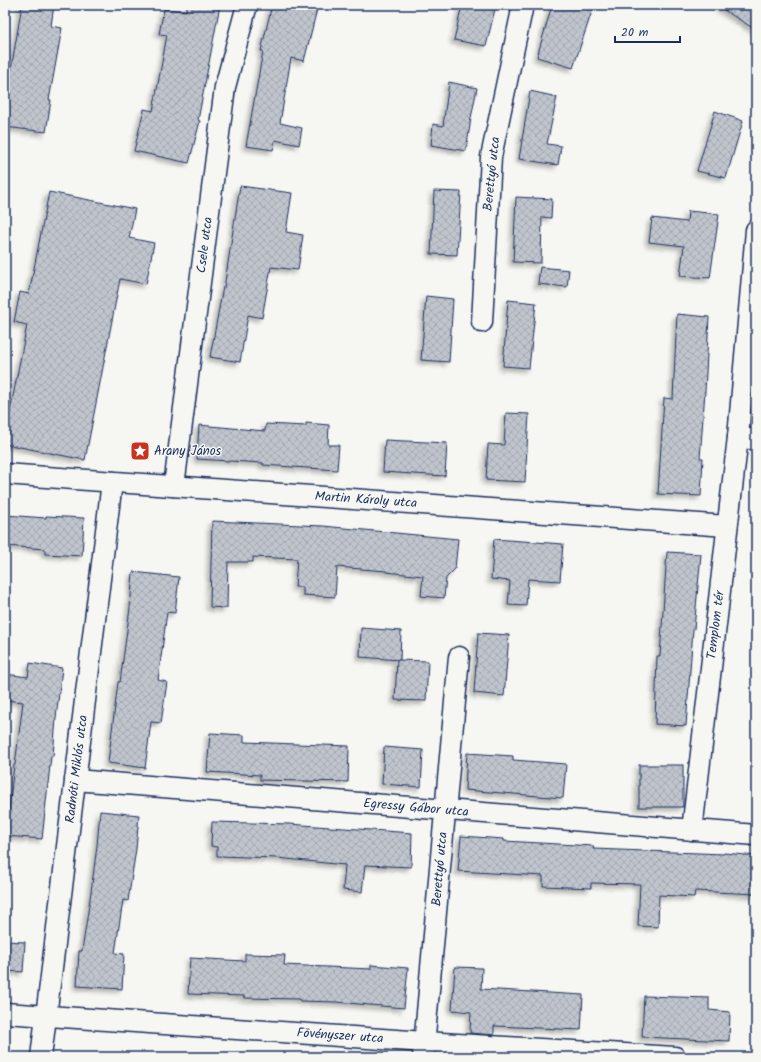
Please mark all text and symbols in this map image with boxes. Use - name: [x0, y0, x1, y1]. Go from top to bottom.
- scale bar: [615, 18, 680, 44]
- text: 20 m: [621, 23, 649, 42]
- street label: Berettyó utca: [478, 136, 506, 212]
- street label: Csele utca: [191, 216, 219, 274]
- place icon: Arany János: [129, 440, 151, 462]
- place label: Arany János: [154, 441, 222, 462]
- street label: Martin Károly utca: [314, 486, 418, 514]
- street label: Templom tér: [701, 589, 731, 661]
- street label: Radnóti Miklós utca: [60, 714, 94, 824]
- street label: Egressy Gábor utca: [362, 793, 470, 823]
- street label: Berettyó utca: [426, 831, 454, 907]
- street label: Fövényszer utca: [296, 1023, 384, 1049]

